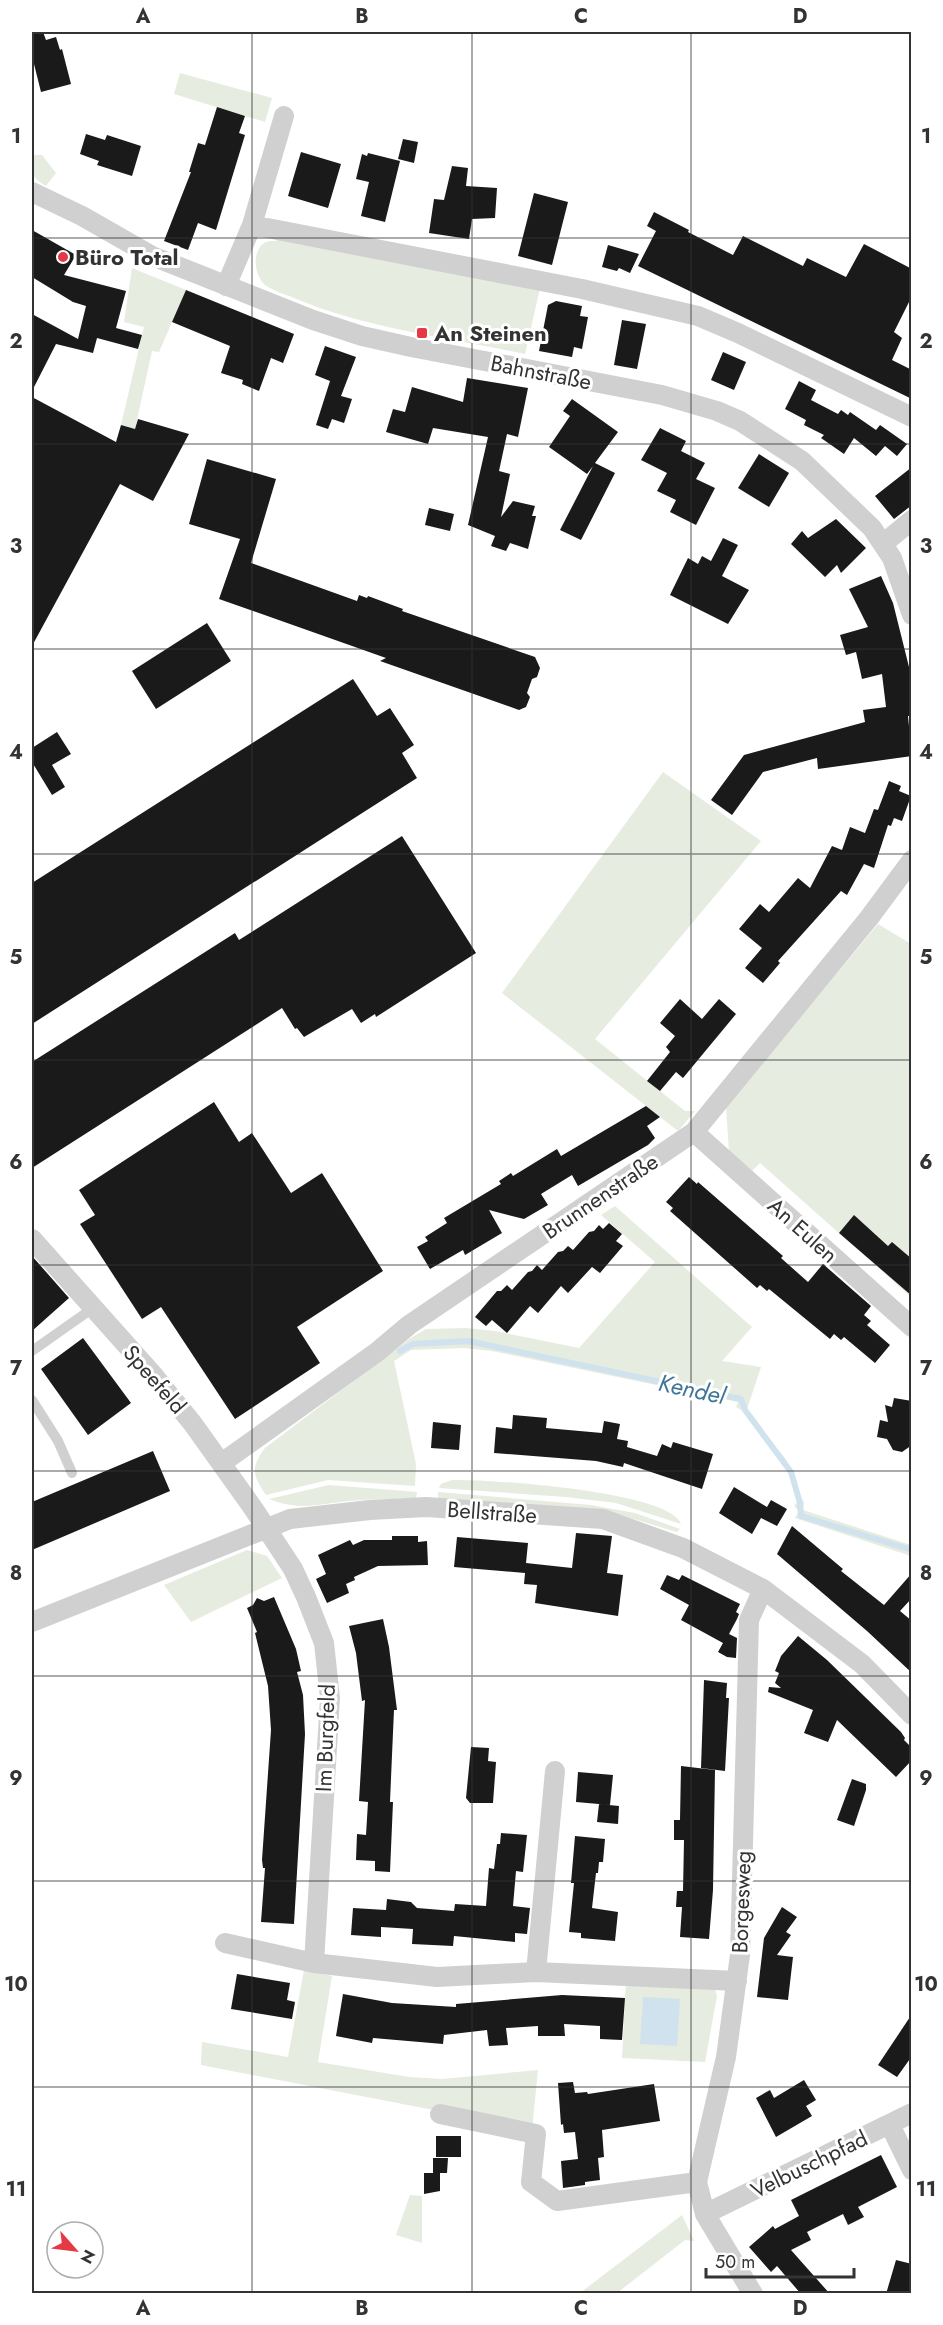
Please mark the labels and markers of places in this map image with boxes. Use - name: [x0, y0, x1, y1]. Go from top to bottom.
- place label: Büro Total: [75, 241, 178, 273]
- marker: Büro Total: [56, 250, 70, 264]
- place label: An Steinen: [433, 317, 547, 349]
- marker: An Steinen: [415, 326, 429, 340]

